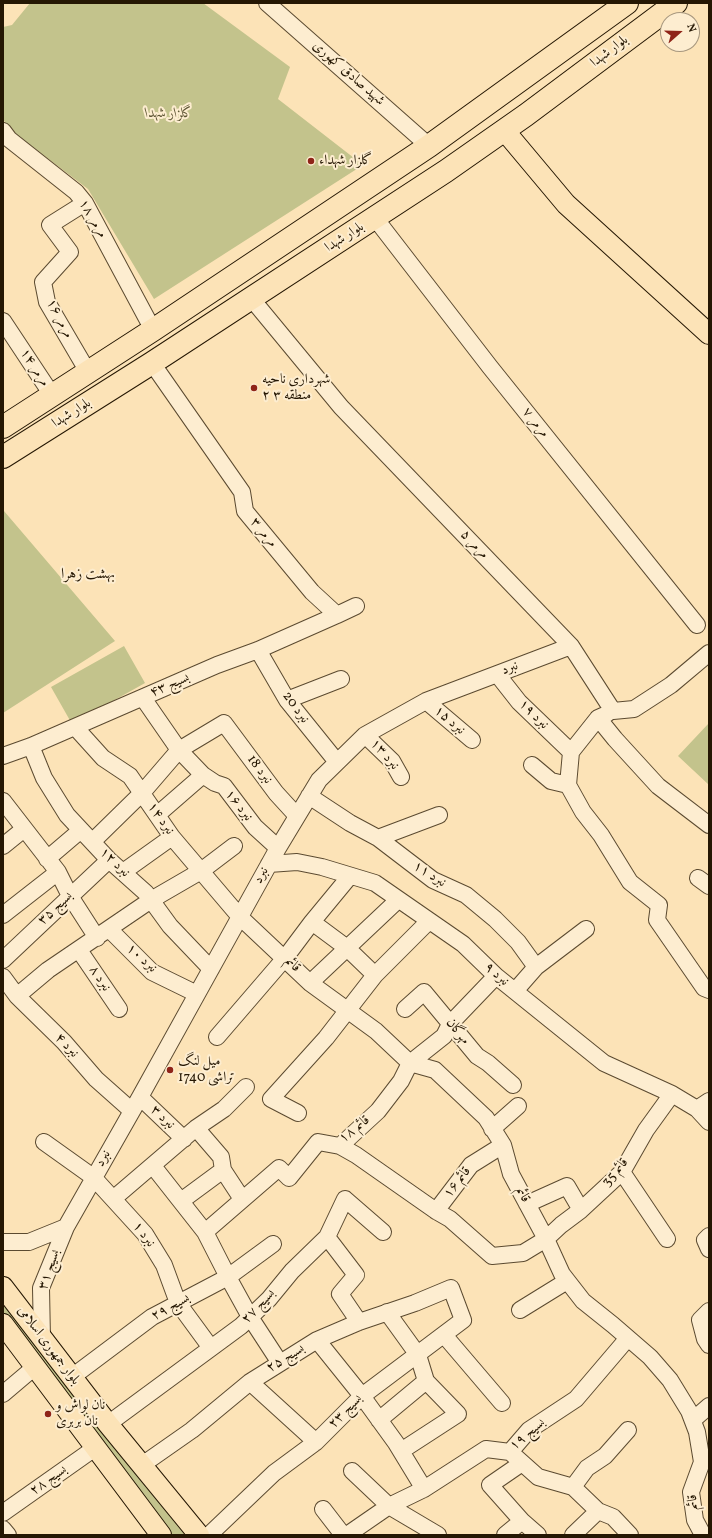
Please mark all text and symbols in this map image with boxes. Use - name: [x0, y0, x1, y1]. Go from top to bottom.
- north arrow: [660, 12, 700, 52]
- text: N: [682, 22, 699, 34]
- street label: بلوار شهدا: [588, 32, 632, 72]
- street label: شهید صادق کهوری: [308, 38, 388, 110]
- park label: گلزار شهدا: [145, 106, 193, 122]
- place label: گلزار شهداء: [319, 153, 372, 169]
- marker: گلزار شهداء: [306, 156, 316, 166]
- street label: مرمر ۱۸: [74, 197, 110, 241]
- street label: بلوار شهدا: [322, 219, 368, 257]
- street label: مرمر ۱۶: [42, 296, 76, 342]
- street label: مرمر ۱۴: [15, 346, 53, 390]
- place label: شهرداری ناحیه ۲ منطقه ۳: [262, 372, 330, 404]
- marker: شهرداری ناحیه ۲ منطقه ۳: [249, 383, 259, 393]
- street label: بلوار شهدا: [49, 395, 95, 433]
- street label: مرمر ۷: [518, 405, 552, 441]
- street label: مرمر ۳: [246, 515, 280, 551]
- street label: مرمر ۵: [456, 527, 492, 563]
- district label: بهشت زهرا: [61, 566, 115, 584]
- street label: نبرد: [499, 658, 521, 680]
- street label: بسیج ۴۳: [148, 670, 192, 702]
- street label: نبرد 20: [278, 689, 312, 727]
- street label: نبرد ۱۹: [514, 696, 552, 734]
- street label: نبرد ۱۵: [430, 703, 468, 739]
- street label: نبرد ۱۳: [366, 736, 402, 774]
- street label: نبرد 18: [243, 752, 275, 788]
- street label: نبرد ۱۶: [220, 787, 256, 825]
- street label: نبرد ۱۴: [143, 800, 177, 838]
- street label: نبرد ۱۲: [95, 845, 133, 881]
- street label: نبرد ۱۱: [409, 858, 449, 892]
- street label: نبرد: [251, 865, 273, 887]
- street label: بسیج ۳۵: [35, 889, 77, 929]
- street label: نبرد ۱۰: [122, 941, 160, 977]
- street label: قائم: [281, 954, 303, 976]
- street label: نبرد ۹: [480, 960, 512, 990]
- street label: نبرد ۸: [84, 963, 114, 995]
- street label: مهرگان: [441, 1015, 473, 1049]
- street label: نبرد ۴: [50, 1030, 82, 1062]
- place label: میل لنگ تراشی 1740: [178, 1054, 235, 1086]
- marker: میل لنگ تراشی 1740: [165, 1065, 175, 1075]
- street label: نبرد ۳: [146, 1102, 178, 1134]
- street label: قائم ۱۸: [336, 1113, 374, 1147]
- street label: نبرد: [93, 1148, 115, 1170]
- street label: قائم 35: [599, 1155, 633, 1191]
- street label: قائم ۱۶: [441, 1164, 475, 1202]
- street label: قائم: [511, 1184, 533, 1206]
- street label: نبرد ۱: [128, 1219, 158, 1251]
- street label: بسیج ۳۱: [35, 1248, 65, 1292]
- street label: بسیج ۲۷: [239, 1286, 279, 1328]
- street label: بسیج ۲۹: [149, 1291, 193, 1325]
- street label: بلوار جمهوری اسلامی: [13, 1303, 83, 1389]
- street label: بسیج ۲۵: [264, 1341, 308, 1377]
- street label: بسیج ۲۳: [325, 1391, 367, 1433]
- place label: نان لواش و نان بربری: [56, 1398, 105, 1430]
- marker: نان لواش و نان بربری: [43, 1409, 53, 1419]
- street label: بسیج ۱۹: [507, 1415, 549, 1455]
- street label: بسیج ۲۸: [27, 1462, 71, 1500]
- street label: قائم: [685, 1494, 703, 1510]

